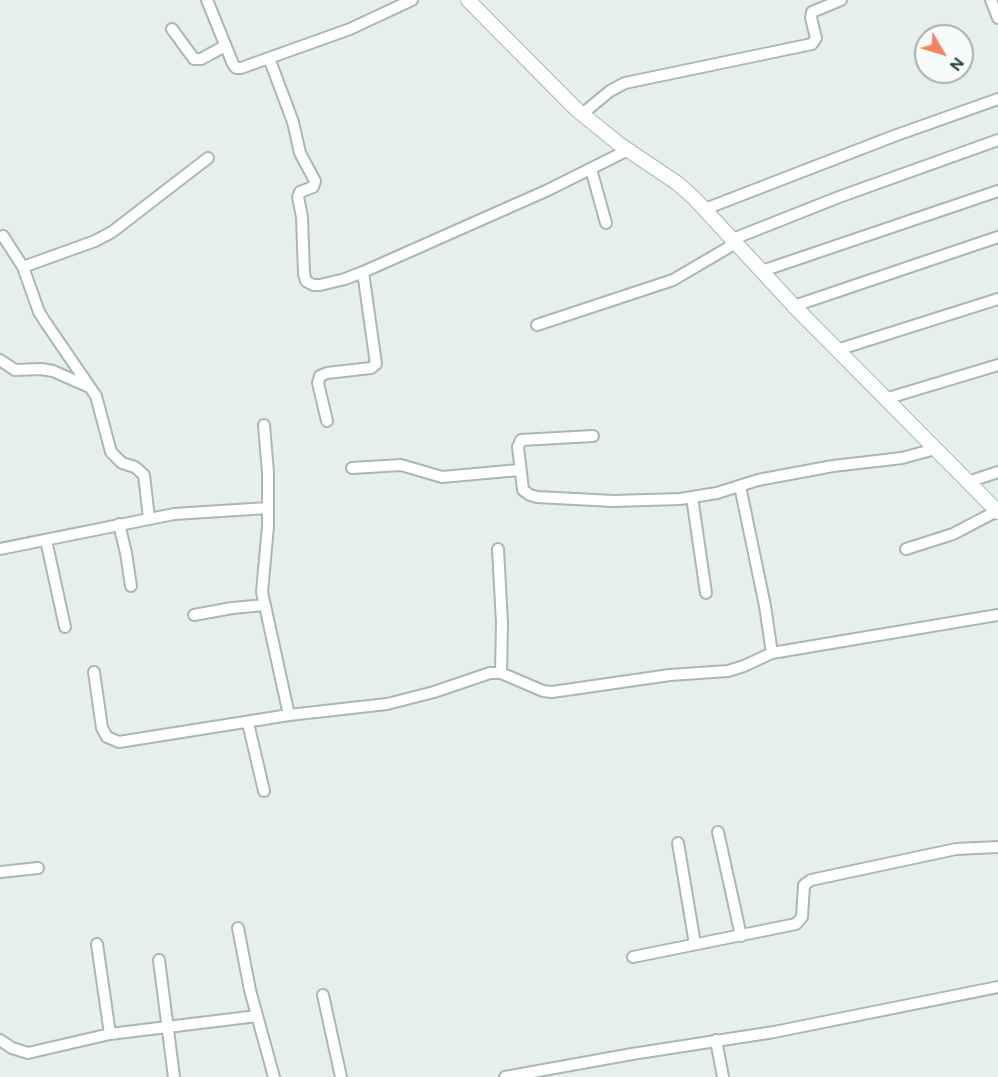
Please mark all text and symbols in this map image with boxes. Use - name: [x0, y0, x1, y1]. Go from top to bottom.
- north arrow: [914, 24, 974, 84]
- text: N: [945, 53, 969, 75]

